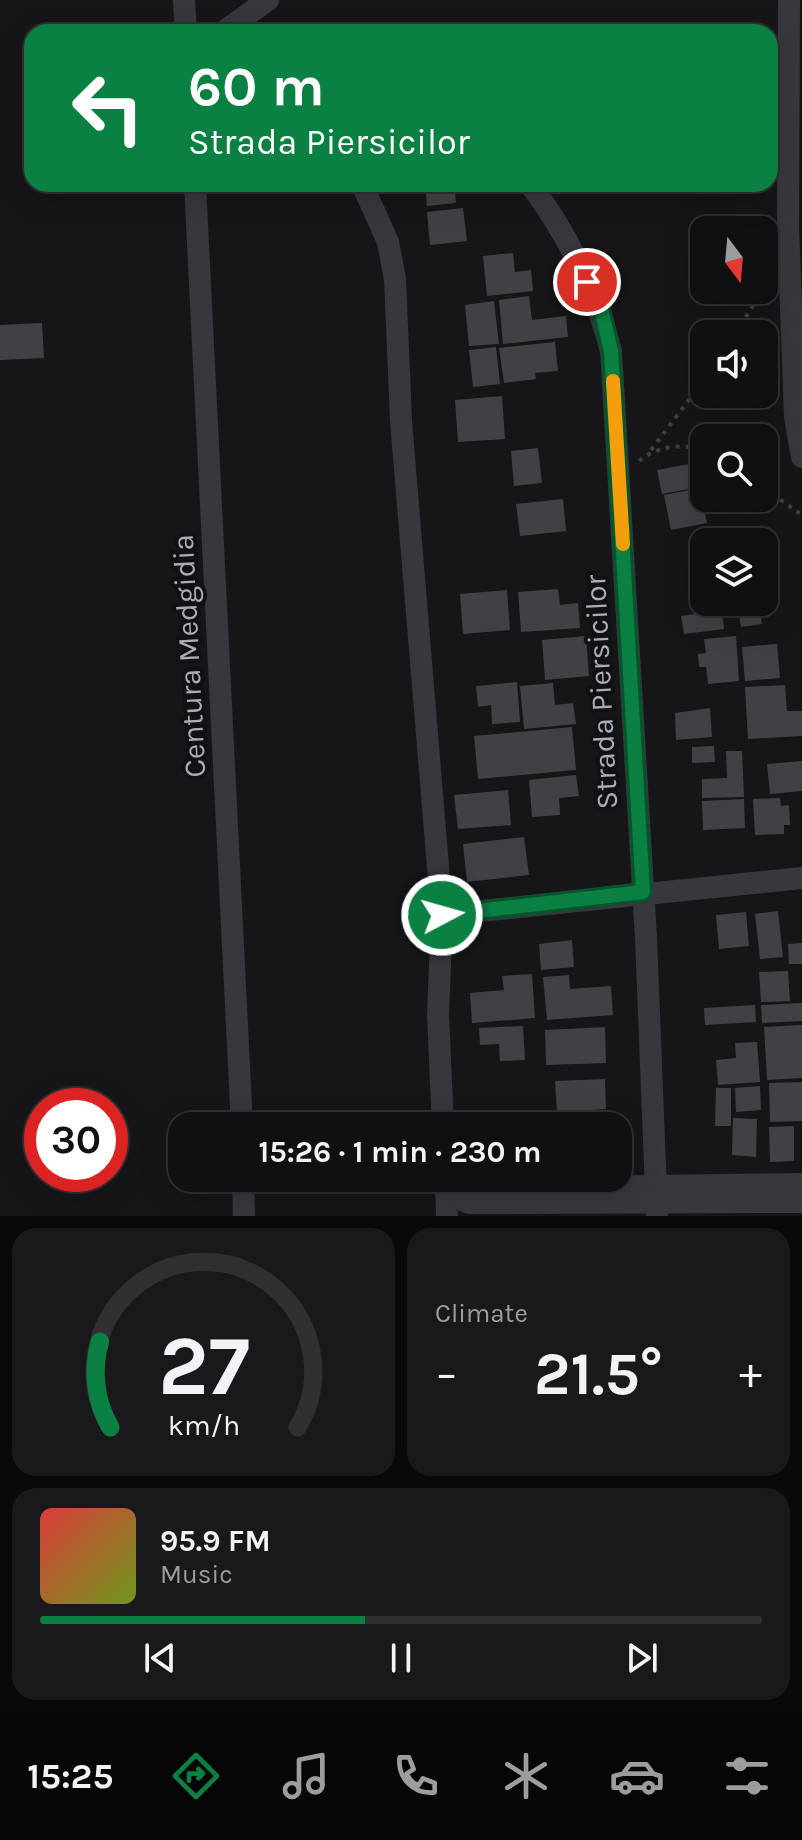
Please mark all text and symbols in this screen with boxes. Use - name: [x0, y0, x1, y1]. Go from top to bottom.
- text: 60 m: [188, 54, 325, 119]
- icon: left: [56, 56, 160, 160]
- text: Strada Piersicilor: [188, 121, 470, 163]
- north arrow: [690, 216, 778, 304]
- map controls: [690, 216, 778, 616]
- pin: [553, 248, 621, 316]
- icon: arrive: [565, 260, 609, 304]
- button: sound: [690, 320, 778, 408]
- button: search: [690, 424, 778, 512]
- button: layers: [690, 528, 778, 616]
- street label: Centura Medgidia: [165, 533, 213, 779]
- street label: Strada Piersicilor: [577, 574, 625, 810]
- position arrow: [400, 873, 484, 957]
- speed limit sign: 30: [24, 1088, 128, 1192]
- text: 15:26 · 1 min · 230 m: [259, 1134, 542, 1170]
- text: Climate: [435, 1298, 528, 1329]
- text: 27: [158, 1318, 249, 1415]
- text: 21.5°: [534, 1339, 663, 1409]
- text: −: [435, 1348, 458, 1399]
- text: +: [739, 1348, 762, 1399]
- text: km/h: [167, 1409, 240, 1442]
- text: 95.9 FM: [160, 1523, 271, 1559]
- text: Music: [160, 1559, 233, 1590]
- icon: previous: [138, 1636, 182, 1680]
- icon: pause: [379, 1636, 423, 1680]
- icon: next: [620, 1636, 664, 1680]
- icon: directions: [168, 1748, 224, 1804]
- icon: music: [278, 1748, 334, 1804]
- icon: phone: [388, 1748, 444, 1804]
- icon: climate: [498, 1748, 554, 1804]
- icon: car: [609, 1748, 665, 1804]
- icon: filters: [719, 1748, 775, 1804]
- text: 15:25: [27, 1755, 113, 1797]

